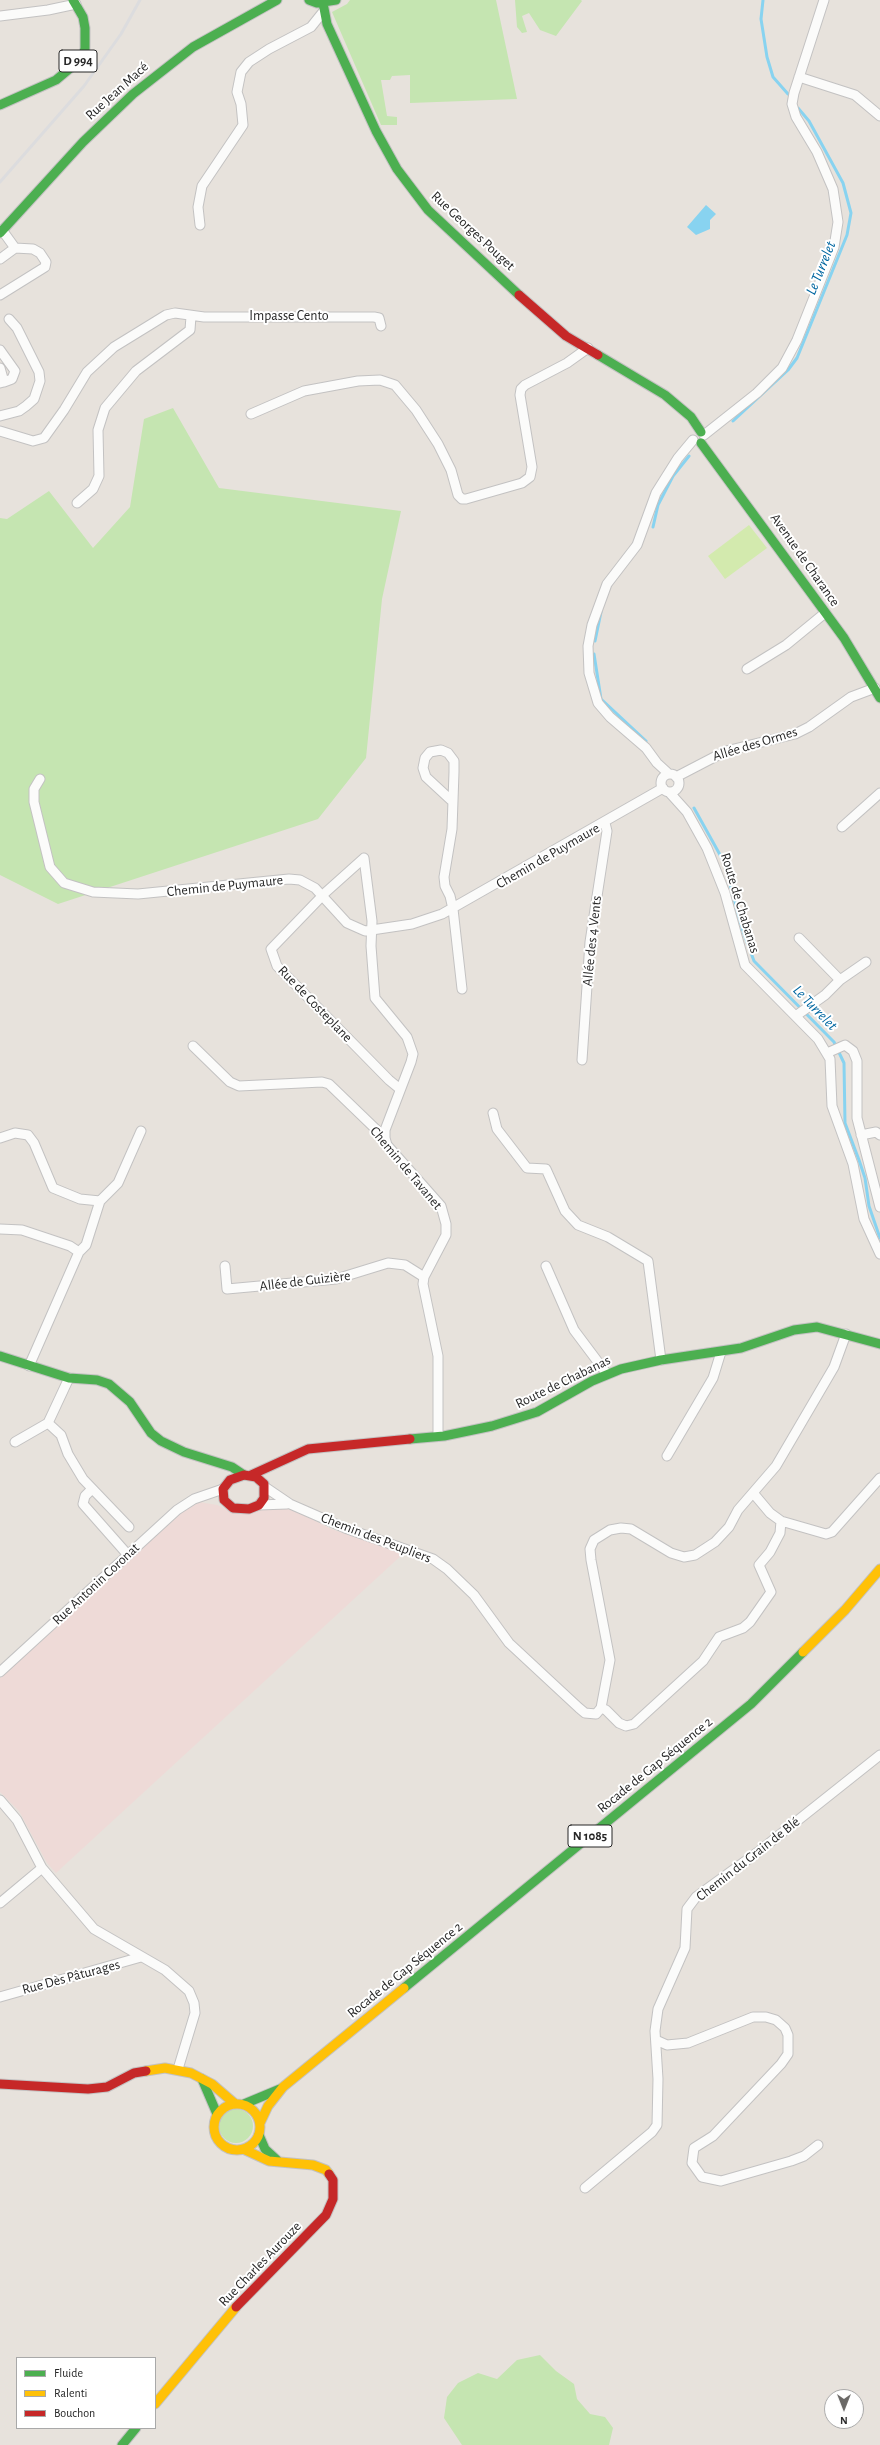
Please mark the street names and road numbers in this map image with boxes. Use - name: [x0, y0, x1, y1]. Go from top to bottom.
- road number: D 994: [59, 50, 97, 72]
- street label: Rue Jean Macé: [82, 58, 152, 124]
- street label: Rue Georges Pouget: [428, 188, 518, 274]
- street label: Impasse Cento: [249, 308, 329, 324]
- street label: Avenue de Charance: [767, 510, 843, 610]
- street label: Allée des Ormes: [711, 723, 799, 765]
- street label: Chemin de Puymaure: [493, 820, 603, 892]
- street label: Route de Chabanas: [717, 851, 763, 955]
- street label: Chemin de Puymaure: [166, 872, 284, 900]
- street label: Allée des 4 Vents: [579, 895, 605, 987]
- street label: Rue de Costeplane: [274, 962, 356, 1046]
- street label: Chemin de Tavanet: [366, 1123, 446, 1213]
- street label: Allée de Guizière: [259, 1267, 351, 1295]
- street label: Route de Chabanas: [513, 1352, 613, 1412]
- street label: Chemin des Peupliers: [318, 1509, 434, 1567]
- street label: Rue Antonin Coronat: [49, 1539, 143, 1629]
- street label: Rocade de Gap Séquence 2: [594, 1713, 716, 1817]
- street label: Chemin du Grain de Blé: [693, 1813, 803, 1905]
- road number: N 1085: [568, 1825, 612, 1847]
- street label: Rocade de Gap Séquence 2: [344, 1918, 466, 2022]
- street label: Rue Dès Pâturages: [20, 1956, 122, 1998]
- street label: Rue Charles Aurouze: [215, 2218, 305, 2310]

